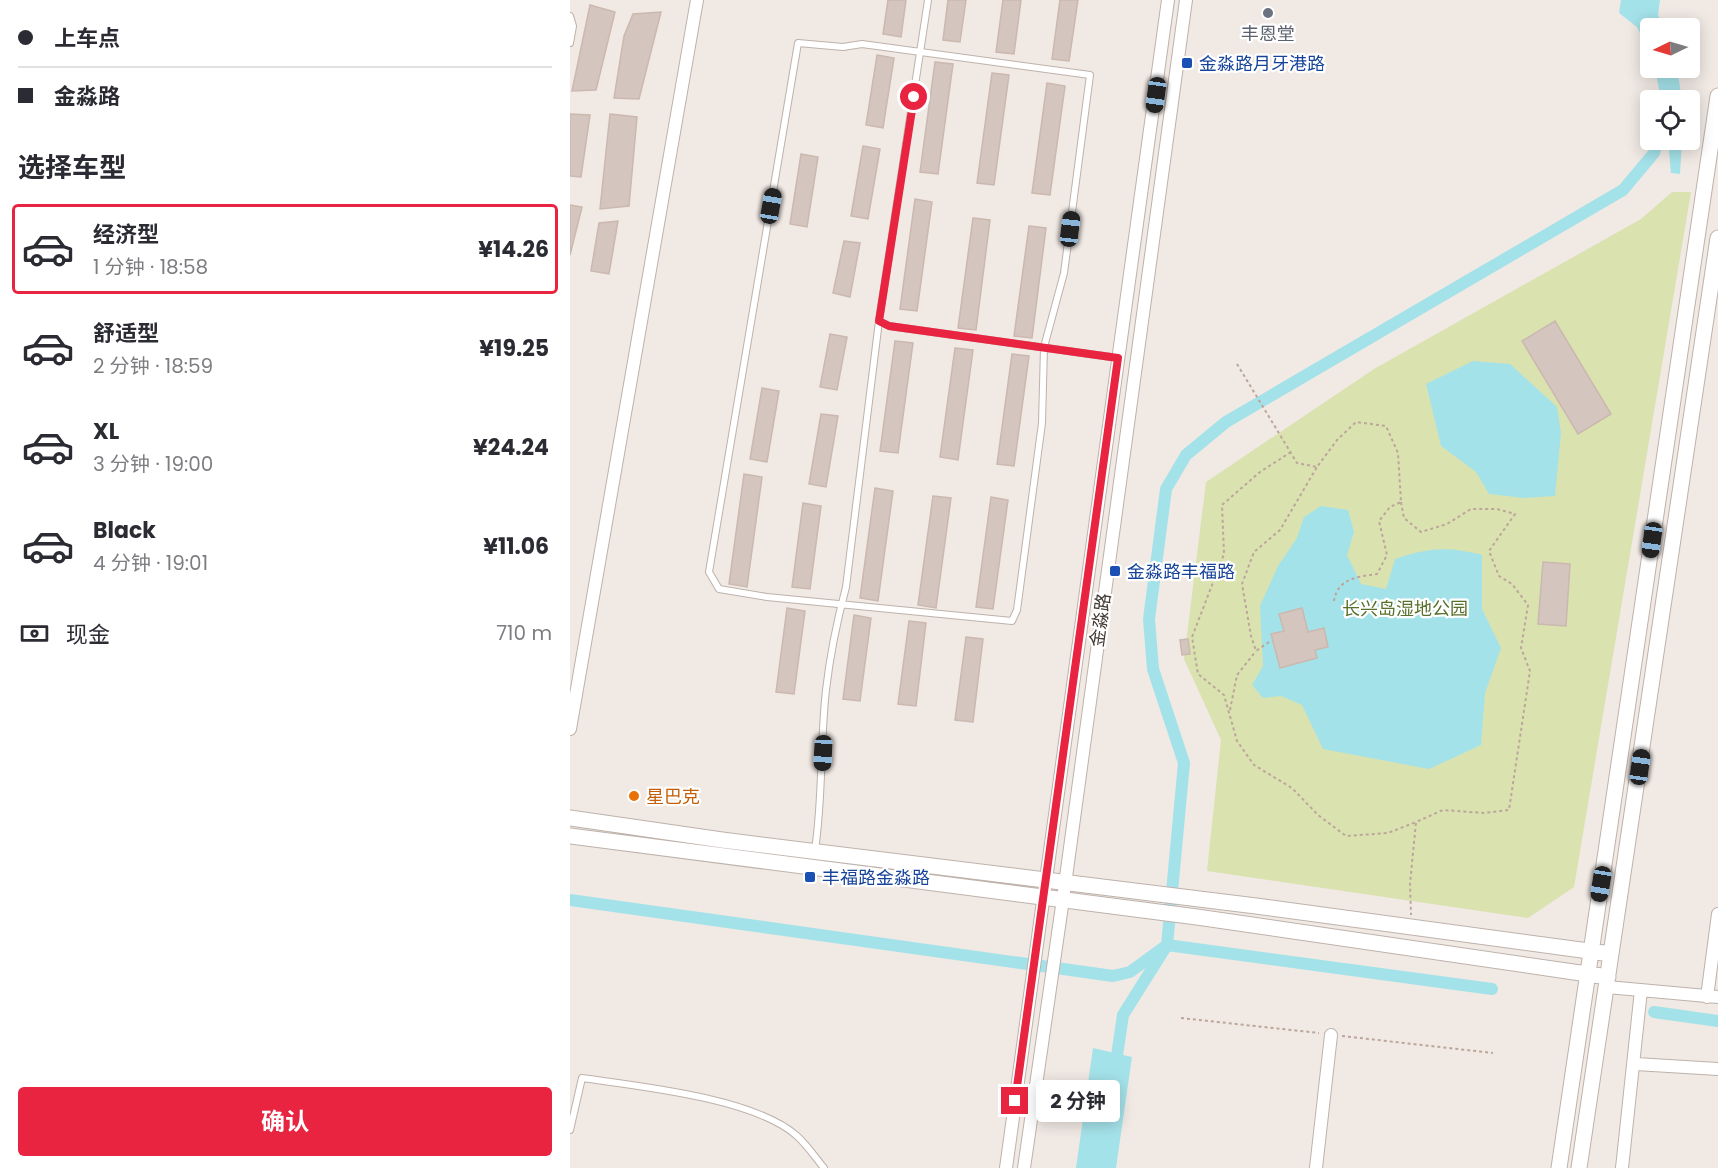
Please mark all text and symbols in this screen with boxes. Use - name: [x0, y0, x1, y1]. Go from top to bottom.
- marker: 丰恩堂: [1261, 6, 1275, 20]
- north arrow: [1640, 18, 1700, 78]
- map controls: [1640, 18, 1700, 150]
- place label: 丰恩堂: [1241, 21, 1295, 46]
- text: 上车点: [54, 23, 120, 54]
- place label: 金淼路月牙港路: [1199, 51, 1325, 76]
- marker: 金淼路月牙港路: [1180, 56, 1194, 70]
- car: [1145, 76, 1167, 114]
- text: 金淼路: [54, 81, 120, 112]
- route start: [900, 83, 927, 110]
- button: locate: [1640, 90, 1700, 150]
- text: 选择车型: [18, 149, 126, 186]
- car: [759, 187, 783, 225]
- car: [1059, 210, 1081, 248]
- text: 经济型: [93, 219, 159, 250]
- icon: car: [21, 222, 75, 276]
- text: ¥14.26: [478, 234, 549, 265]
- text: 1 分钟 · 18:58: [93, 253, 208, 281]
- text: 舒适型: [93, 318, 159, 349]
- icon: car: [21, 321, 75, 375]
- text: ¥19.25: [479, 333, 549, 364]
- text: 2 分钟 · 18:59: [93, 352, 213, 380]
- text: XL: [93, 416, 119, 447]
- icon: car: [21, 420, 75, 474]
- text: ¥24.24: [473, 432, 549, 463]
- text: 3 分钟 · 19:00: [93, 450, 213, 478]
- text: Black: [93, 515, 156, 546]
- icon: car: [21, 519, 75, 573]
- car: [1641, 521, 1663, 559]
- text: ¥11.06: [483, 531, 549, 562]
- text: 4 分钟 · 19:01: [93, 549, 208, 577]
- place label: 金淼路丰福路: [1127, 559, 1235, 584]
- marker: 金淼路丰福路: [1108, 564, 1122, 578]
- street label: 金淼路: [1084, 592, 1116, 648]
- park label: 长兴岛湿地公园: [1342, 596, 1468, 621]
- icon: cash: [18, 617, 51, 650]
- text: 现金: [66, 619, 110, 650]
- text: 710 m: [496, 619, 552, 647]
- car: [813, 735, 833, 771]
- car: [1629, 748, 1651, 786]
- place label: 星巴克: [646, 784, 700, 809]
- marker: 星巴克: [627, 789, 641, 803]
- place label: 丰福路金淼路: [822, 865, 930, 890]
- car: [1589, 865, 1613, 903]
- marker: 丰福路金淼路: [803, 870, 817, 884]
- callout: 2 分钟: [1036, 1080, 1120, 1122]
- button: 确认: [18, 1087, 552, 1156]
- route end: [1001, 1087, 1028, 1114]
- text: 2 分钟: [1050, 1087, 1106, 1115]

